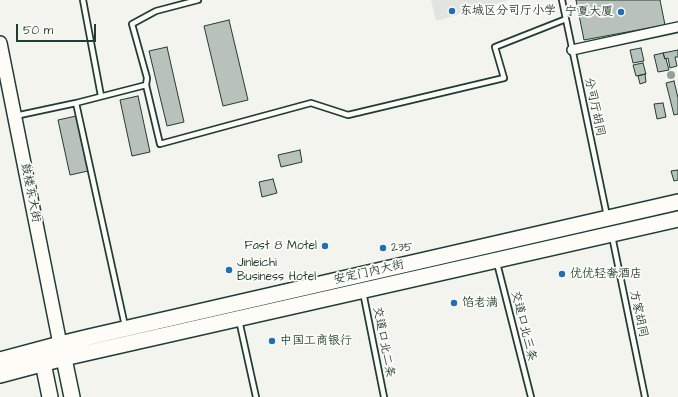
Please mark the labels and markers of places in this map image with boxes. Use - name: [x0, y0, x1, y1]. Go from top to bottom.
- place label: 东城区分司厅小学: [460, 4, 556, 18]
- place label: 宁夏大厦: [565, 5, 613, 19]
- marker: 东城区分司厅小学: [447, 6, 457, 16]
- marker: 宁夏大厦: [616, 7, 626, 17]
- place label: Fast 8 Motel: [244, 239, 317, 253]
- marker: Fast 8 Motel: [320, 241, 330, 251]
- place label: 235: [391, 241, 412, 255]
- marker: 235: [378, 243, 388, 253]
- place label: Jinleichi Business Hotel: [237, 256, 316, 284]
- marker: Jinleichi Business Hotel: [224, 265, 234, 275]
- place label: 优优轻奢酒店: [570, 267, 642, 281]
- marker: 优优轻奢酒店: [557, 269, 567, 279]
- place label: 馅老满: [462, 296, 498, 310]
- marker: 馅老满: [449, 298, 459, 308]
- place label: 中国工商银行: [280, 334, 352, 348]
- marker: 中国工商银行: [267, 336, 277, 346]

